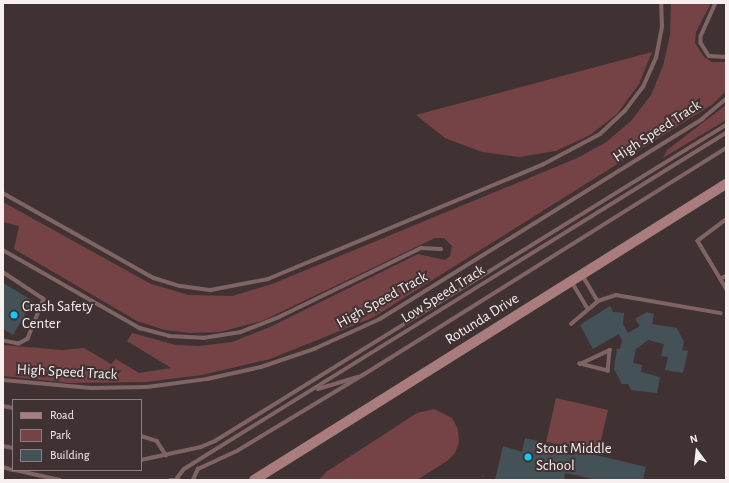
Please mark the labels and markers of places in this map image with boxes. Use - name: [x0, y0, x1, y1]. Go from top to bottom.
- place label: Crash Safety Center: [22, 297, 93, 332]
- marker: Crash Safety Center: [9, 310, 19, 320]
- place label: Stout Middle School: [536, 439, 612, 474]
- marker: Stout Middle School: [523, 452, 533, 462]

